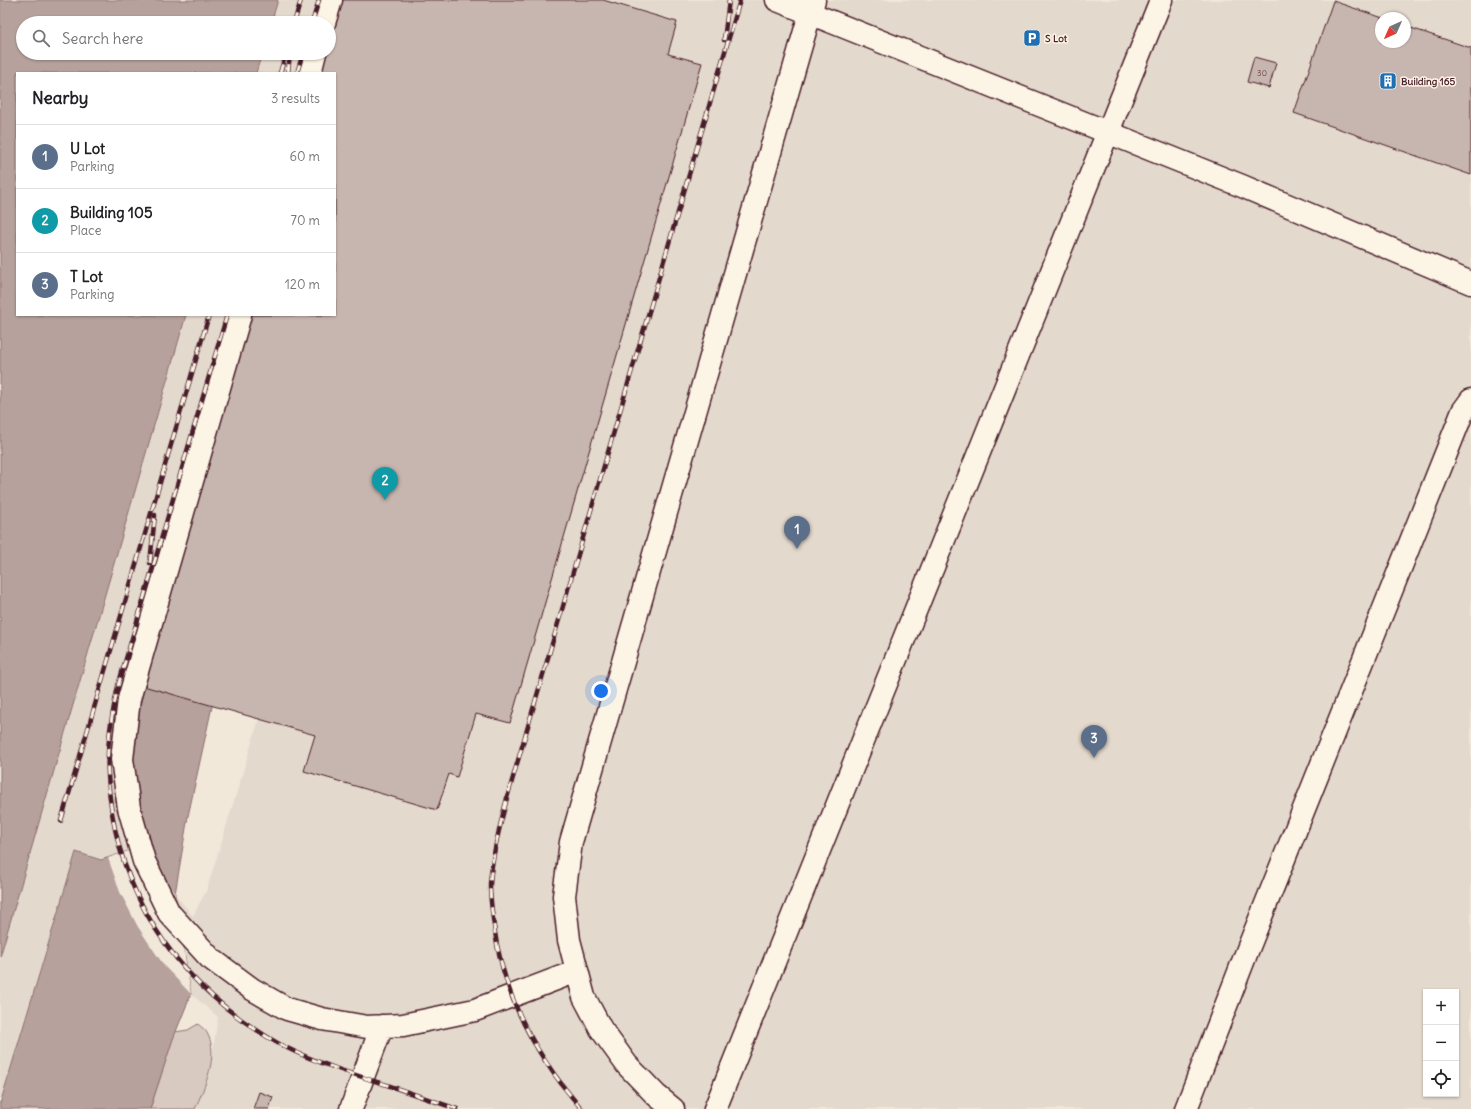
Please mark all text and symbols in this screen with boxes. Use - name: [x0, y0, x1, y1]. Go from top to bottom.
- north arrow: [1375, 12, 1411, 48]
- search box: [16, 16, 336, 60]
- icon: search: [30, 27, 52, 49]
- parking icon: S Lot: [1022, 28, 1042, 48]
- text: Search here: [62, 29, 143, 48]
- place label: S Lot: [1045, 32, 1068, 45]
- house number: 30: [1257, 68, 1267, 78]
- building icon: Building 165: [1378, 71, 1398, 91]
- place label: Building 165: [1401, 75, 1455, 88]
- text: Nearby: [32, 87, 88, 109]
- text: 3 results: [271, 90, 320, 107]
- text: U Lot: [70, 139, 105, 158]
- text: 1: [42, 148, 48, 165]
- text: 60 m: [289, 148, 320, 165]
- text: Parking: [70, 158, 115, 175]
- text: Building 105: [70, 203, 153, 222]
- text: 2: [41, 212, 49, 229]
- text: 70 m: [291, 212, 320, 229]
- text: Place: [70, 222, 101, 239]
- text: T Lot: [70, 267, 103, 286]
- text: 3: [41, 276, 49, 293]
- text: 120 m: [285, 276, 320, 293]
- text: Parking: [70, 286, 115, 303]
- pin: 2: [372, 467, 398, 500]
- pin: 1: [784, 516, 810, 549]
- your location: [591, 681, 611, 701]
- pin: 3: [1081, 725, 1107, 758]
- map controls: [1423, 989, 1459, 1097]
- button: +: [1423, 989, 1459, 1025]
- button: −: [1423, 1025, 1459, 1061]
- button: locate: [1423, 1061, 1459, 1097]

